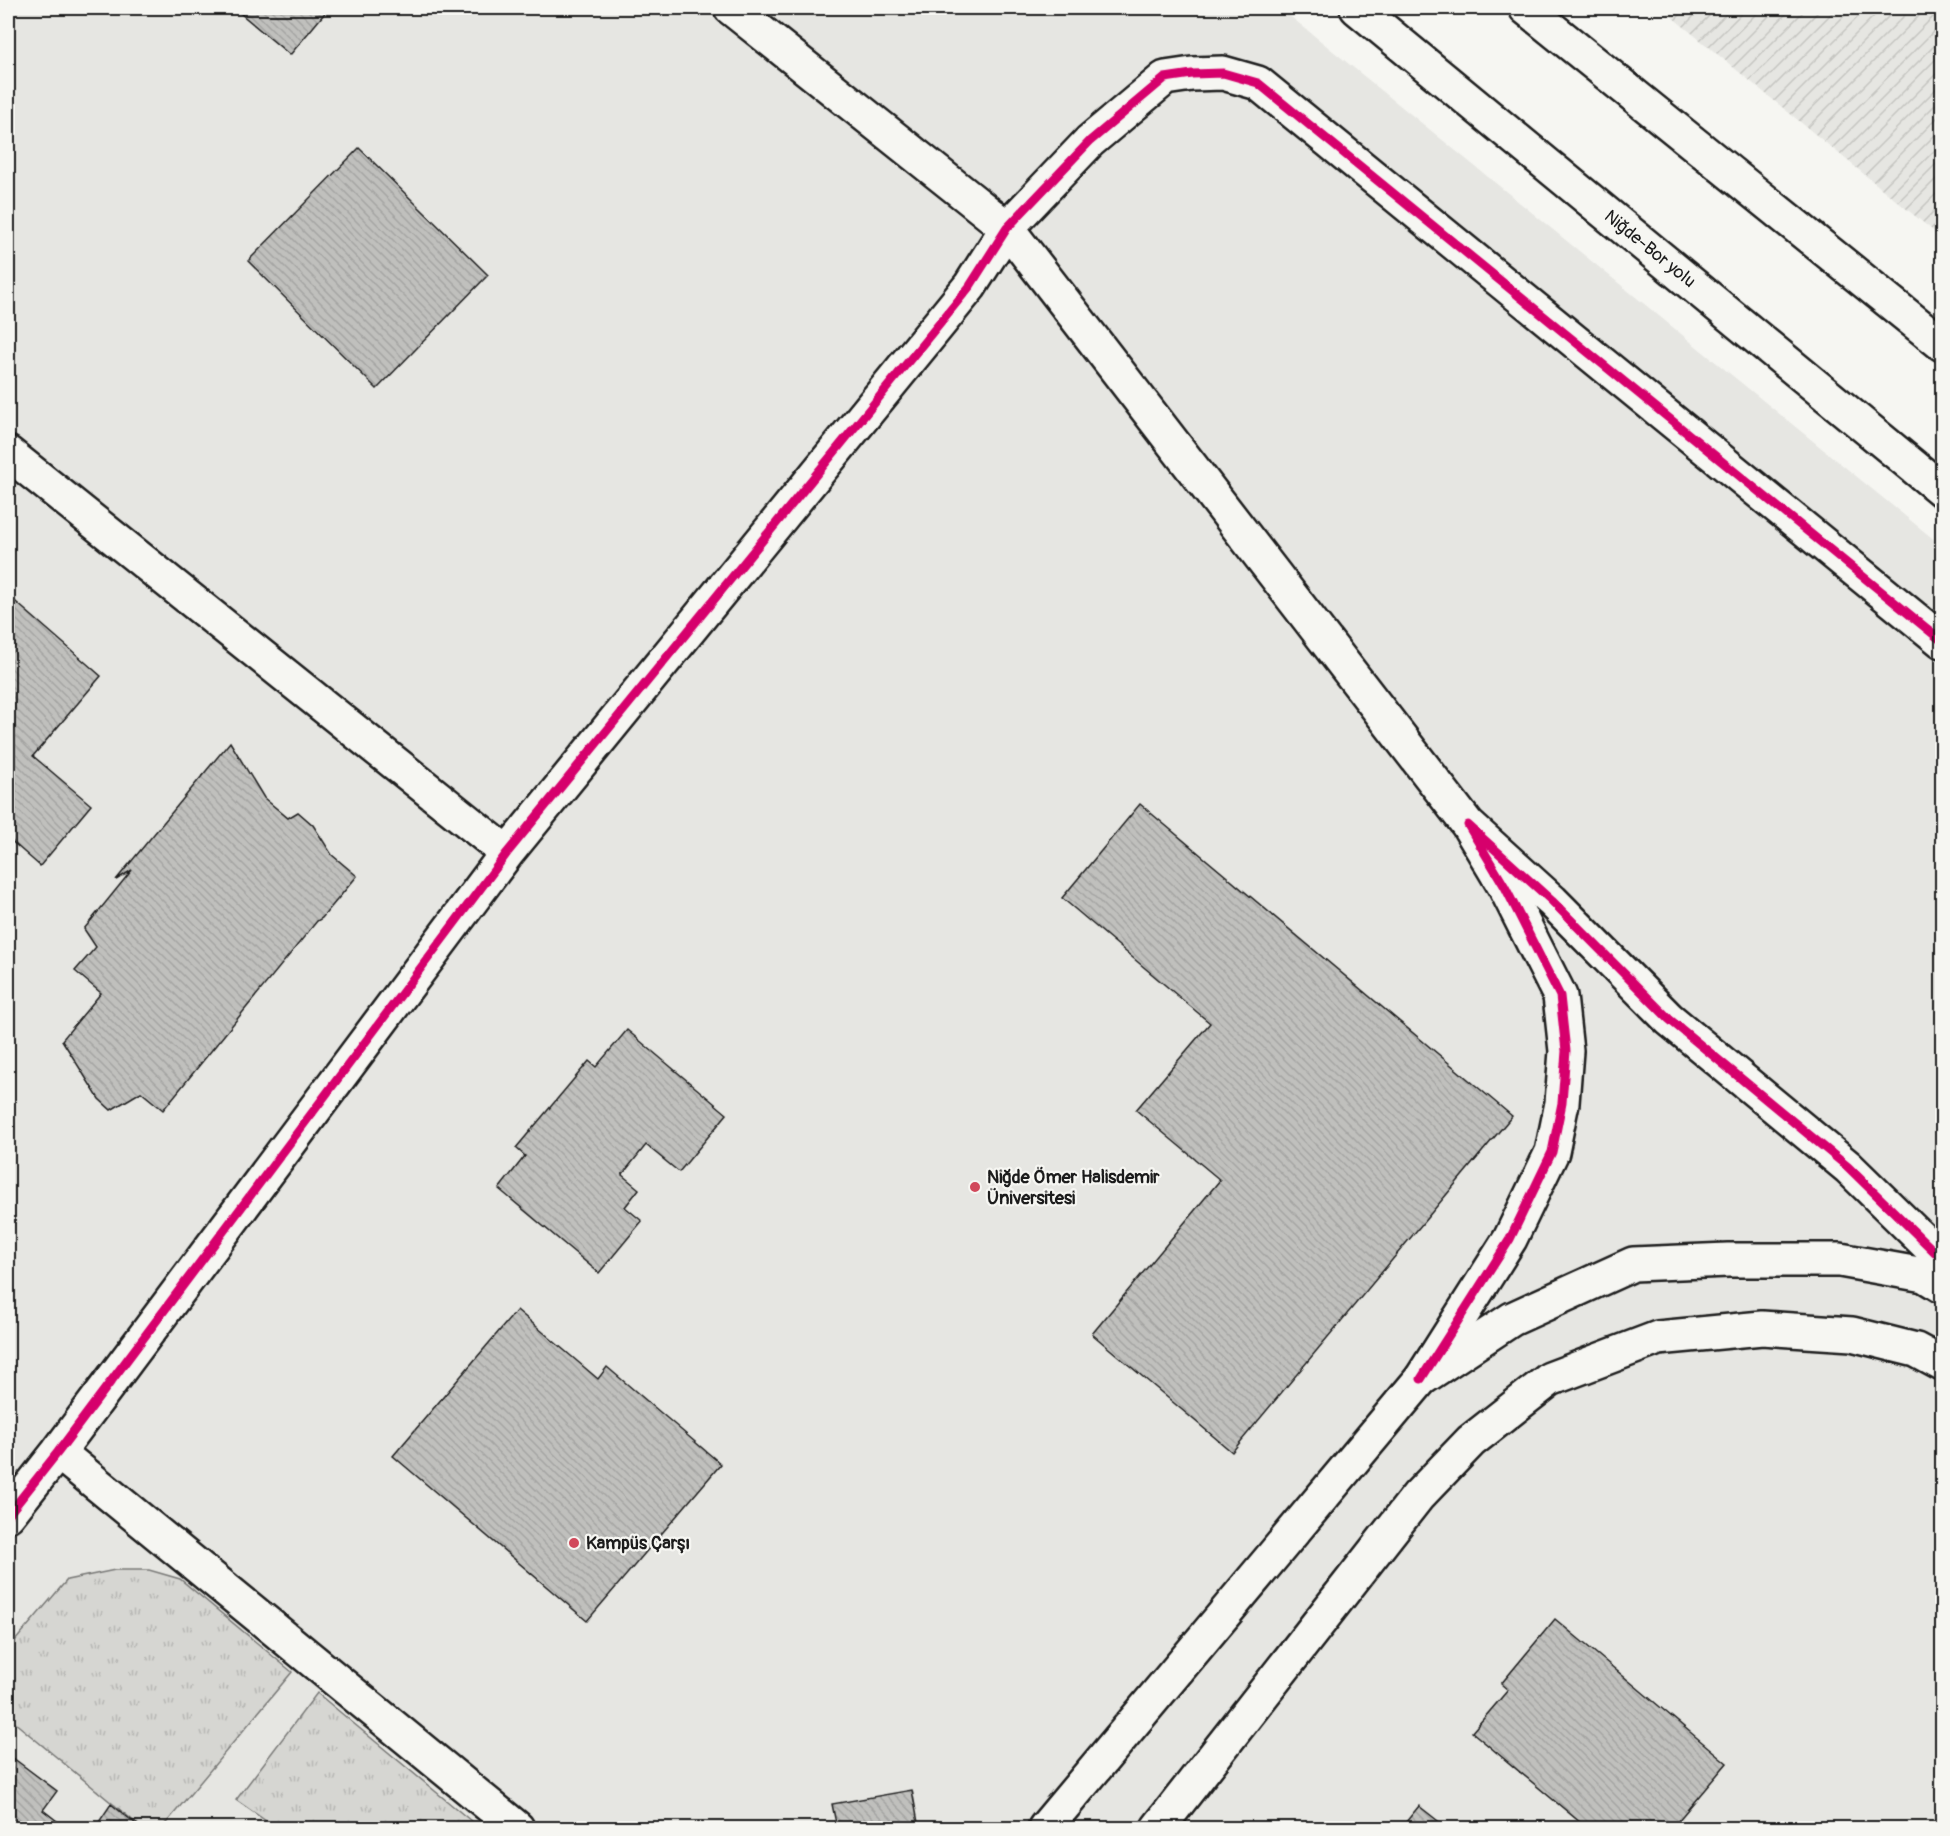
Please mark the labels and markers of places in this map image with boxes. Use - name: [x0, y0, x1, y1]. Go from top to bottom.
- place label: Niğde Ömer Halisdemir Üniversitesi: [987, 1166, 1160, 1210]
- marker: Niğde Ömer Halisdemir Üniversitesi: [968, 1180, 982, 1194]
- place label: Kampüs Çarşı: [586, 1532, 690, 1555]
- marker: Kampüs Çarşı: [567, 1536, 581, 1550]

